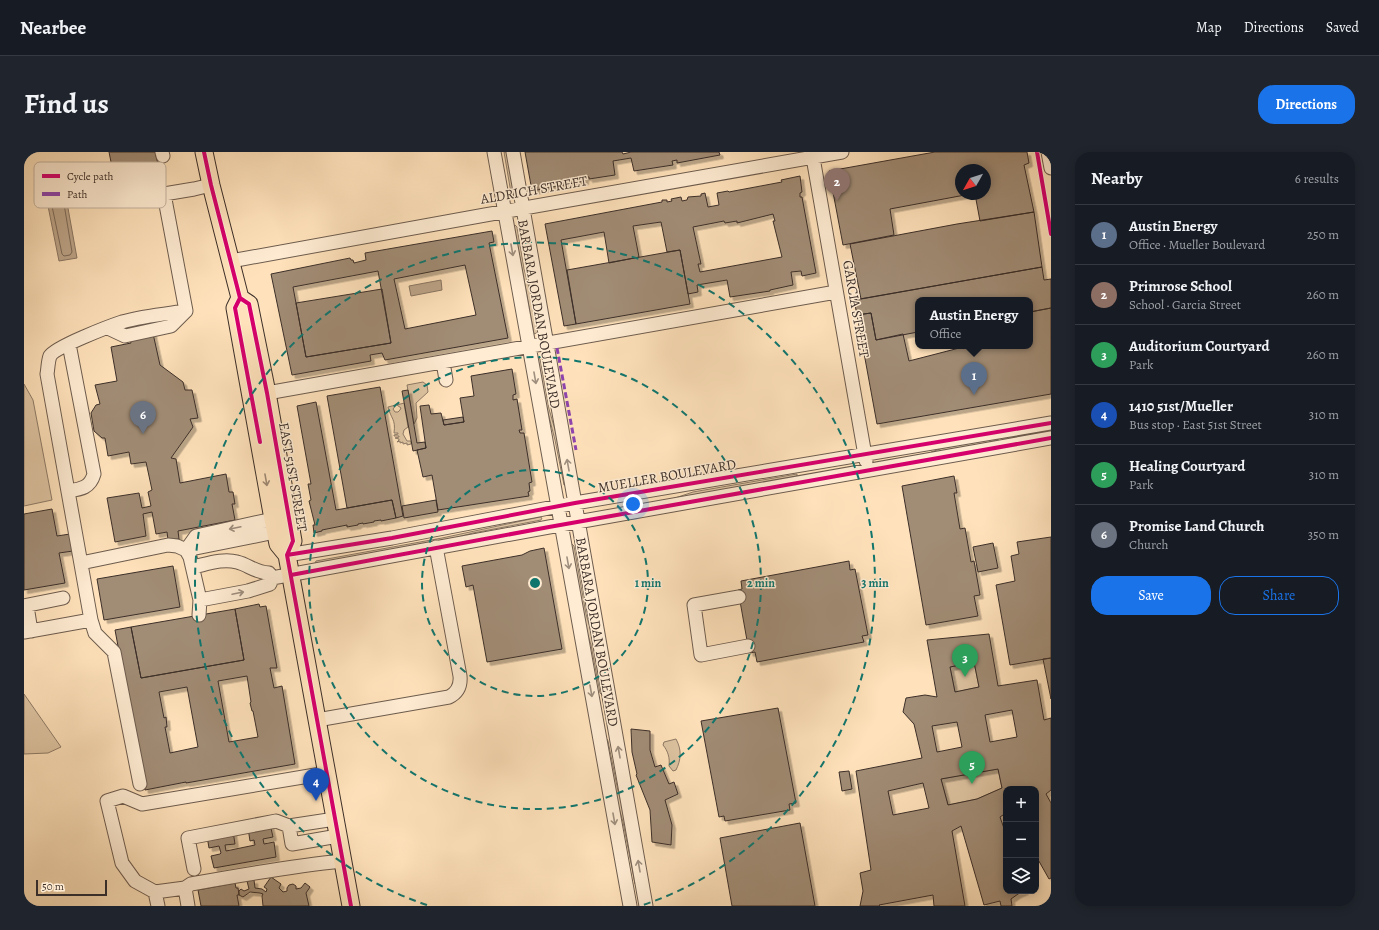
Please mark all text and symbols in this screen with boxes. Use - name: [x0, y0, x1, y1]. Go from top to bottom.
- text: Nearbee: [20, 15, 86, 41]
- text: Map: [1196, 18, 1222, 37]
- text: Directions: [1244, 18, 1304, 37]
- text: Saved: [1326, 18, 1359, 37]
- text: Find us: [24, 85, 109, 123]
- button: Directions: [1258, 85, 1355, 124]
- legend: [34, 162, 166, 208]
- north arrow: [955, 164, 991, 200]
- text: Nearby: [1091, 167, 1142, 190]
- pin: 2: [824, 168, 850, 201]
- text: Cycle path: [67, 169, 114, 184]
- text: 6 results: [1295, 170, 1339, 187]
- street label: ALDRICH STREET: [478, 171, 589, 209]
- text: Path: [67, 187, 88, 202]
- text: Austin Energy: [1129, 216, 1218, 236]
- street label: BARBARA JORDAN BOULEVARD: [513, 218, 565, 410]
- text: 1: [1102, 226, 1106, 243]
- text: 250 m: [1307, 226, 1339, 243]
- text: Office · Mueller Boulevard: [1129, 236, 1265, 253]
- one-way arrow: [508, 243, 516, 256]
- street label: GARCIA STREET: [838, 259, 874, 359]
- text: Primrose School: [1129, 276, 1232, 296]
- text: 2: [1101, 286, 1107, 303]
- text: 260 m: [1306, 286, 1339, 303]
- text: School · Garcia Street: [1129, 296, 1241, 313]
- popup: [915, 297, 1033, 349]
- text: Austin Energy: [930, 305, 1018, 325]
- text: Office: [930, 325, 961, 342]
- text: Auditorium Courtyard: [1129, 336, 1270, 356]
- text: 3: [1101, 346, 1107, 363]
- text: 260 m: [1306, 346, 1339, 363]
- text: Park: [1129, 356, 1153, 373]
- pin: 1: [961, 362, 987, 395]
- one-way arrow: [531, 371, 539, 384]
- text: 1410 51st/Mueller: [1129, 396, 1233, 416]
- pin: 6: [130, 401, 156, 434]
- text: 4: [1101, 406, 1107, 423]
- text: 310 m: [1309, 406, 1339, 423]
- text: Bus stop · East 51st Street: [1129, 416, 1262, 433]
- street label: EAST 51ST STREET: [274, 421, 312, 534]
- street label: MUELLER BOULEVARD: [596, 454, 738, 498]
- text: Healing Courtyard: [1129, 456, 1245, 476]
- one-way arrow: [564, 459, 572, 472]
- text: 5: [1101, 466, 1107, 483]
- text: 310 m: [1309, 466, 1339, 483]
- one-way arrow: [262, 473, 270, 486]
- text: Park: [1129, 476, 1153, 493]
- your location: [623, 494, 643, 514]
- text: Promise Land Church: [1129, 516, 1264, 536]
- one-way arrow: [229, 524, 242, 532]
- text: 6: [1101, 526, 1107, 543]
- text: 350 m: [1308, 526, 1339, 543]
- street label: BARBARA JORDAN BOULEVARD: [571, 536, 623, 728]
- text: Church: [1129, 536, 1168, 553]
- one-way arrow: [564, 556, 572, 569]
- text: 1 min: [635, 575, 662, 591]
- text: 2 min: [747, 575, 775, 591]
- text: 3 min: [861, 575, 889, 591]
- centre of rings: [528, 576, 542, 590]
- button: Save: [1091, 576, 1211, 615]
- button: Share: [1219, 576, 1339, 615]
- one-way arrow: [231, 588, 244, 596]
- pin: 3: [952, 644, 978, 677]
- one-way arrow: [587, 684, 595, 697]
- one-way arrow: [615, 746, 623, 759]
- pin: 5: [959, 751, 985, 784]
- pin: 4: [303, 768, 329, 801]
- map controls: [1003, 786, 1039, 894]
- button: +: [1003, 786, 1039, 822]
- one-way arrow: [610, 812, 618, 825]
- button: −: [1003, 822, 1039, 858]
- button: layers: [1003, 858, 1039, 894]
- one-way arrow: [635, 860, 643, 873]
- scale bar: [36, 878, 107, 897]
- text: 50 m: [42, 879, 64, 894]

